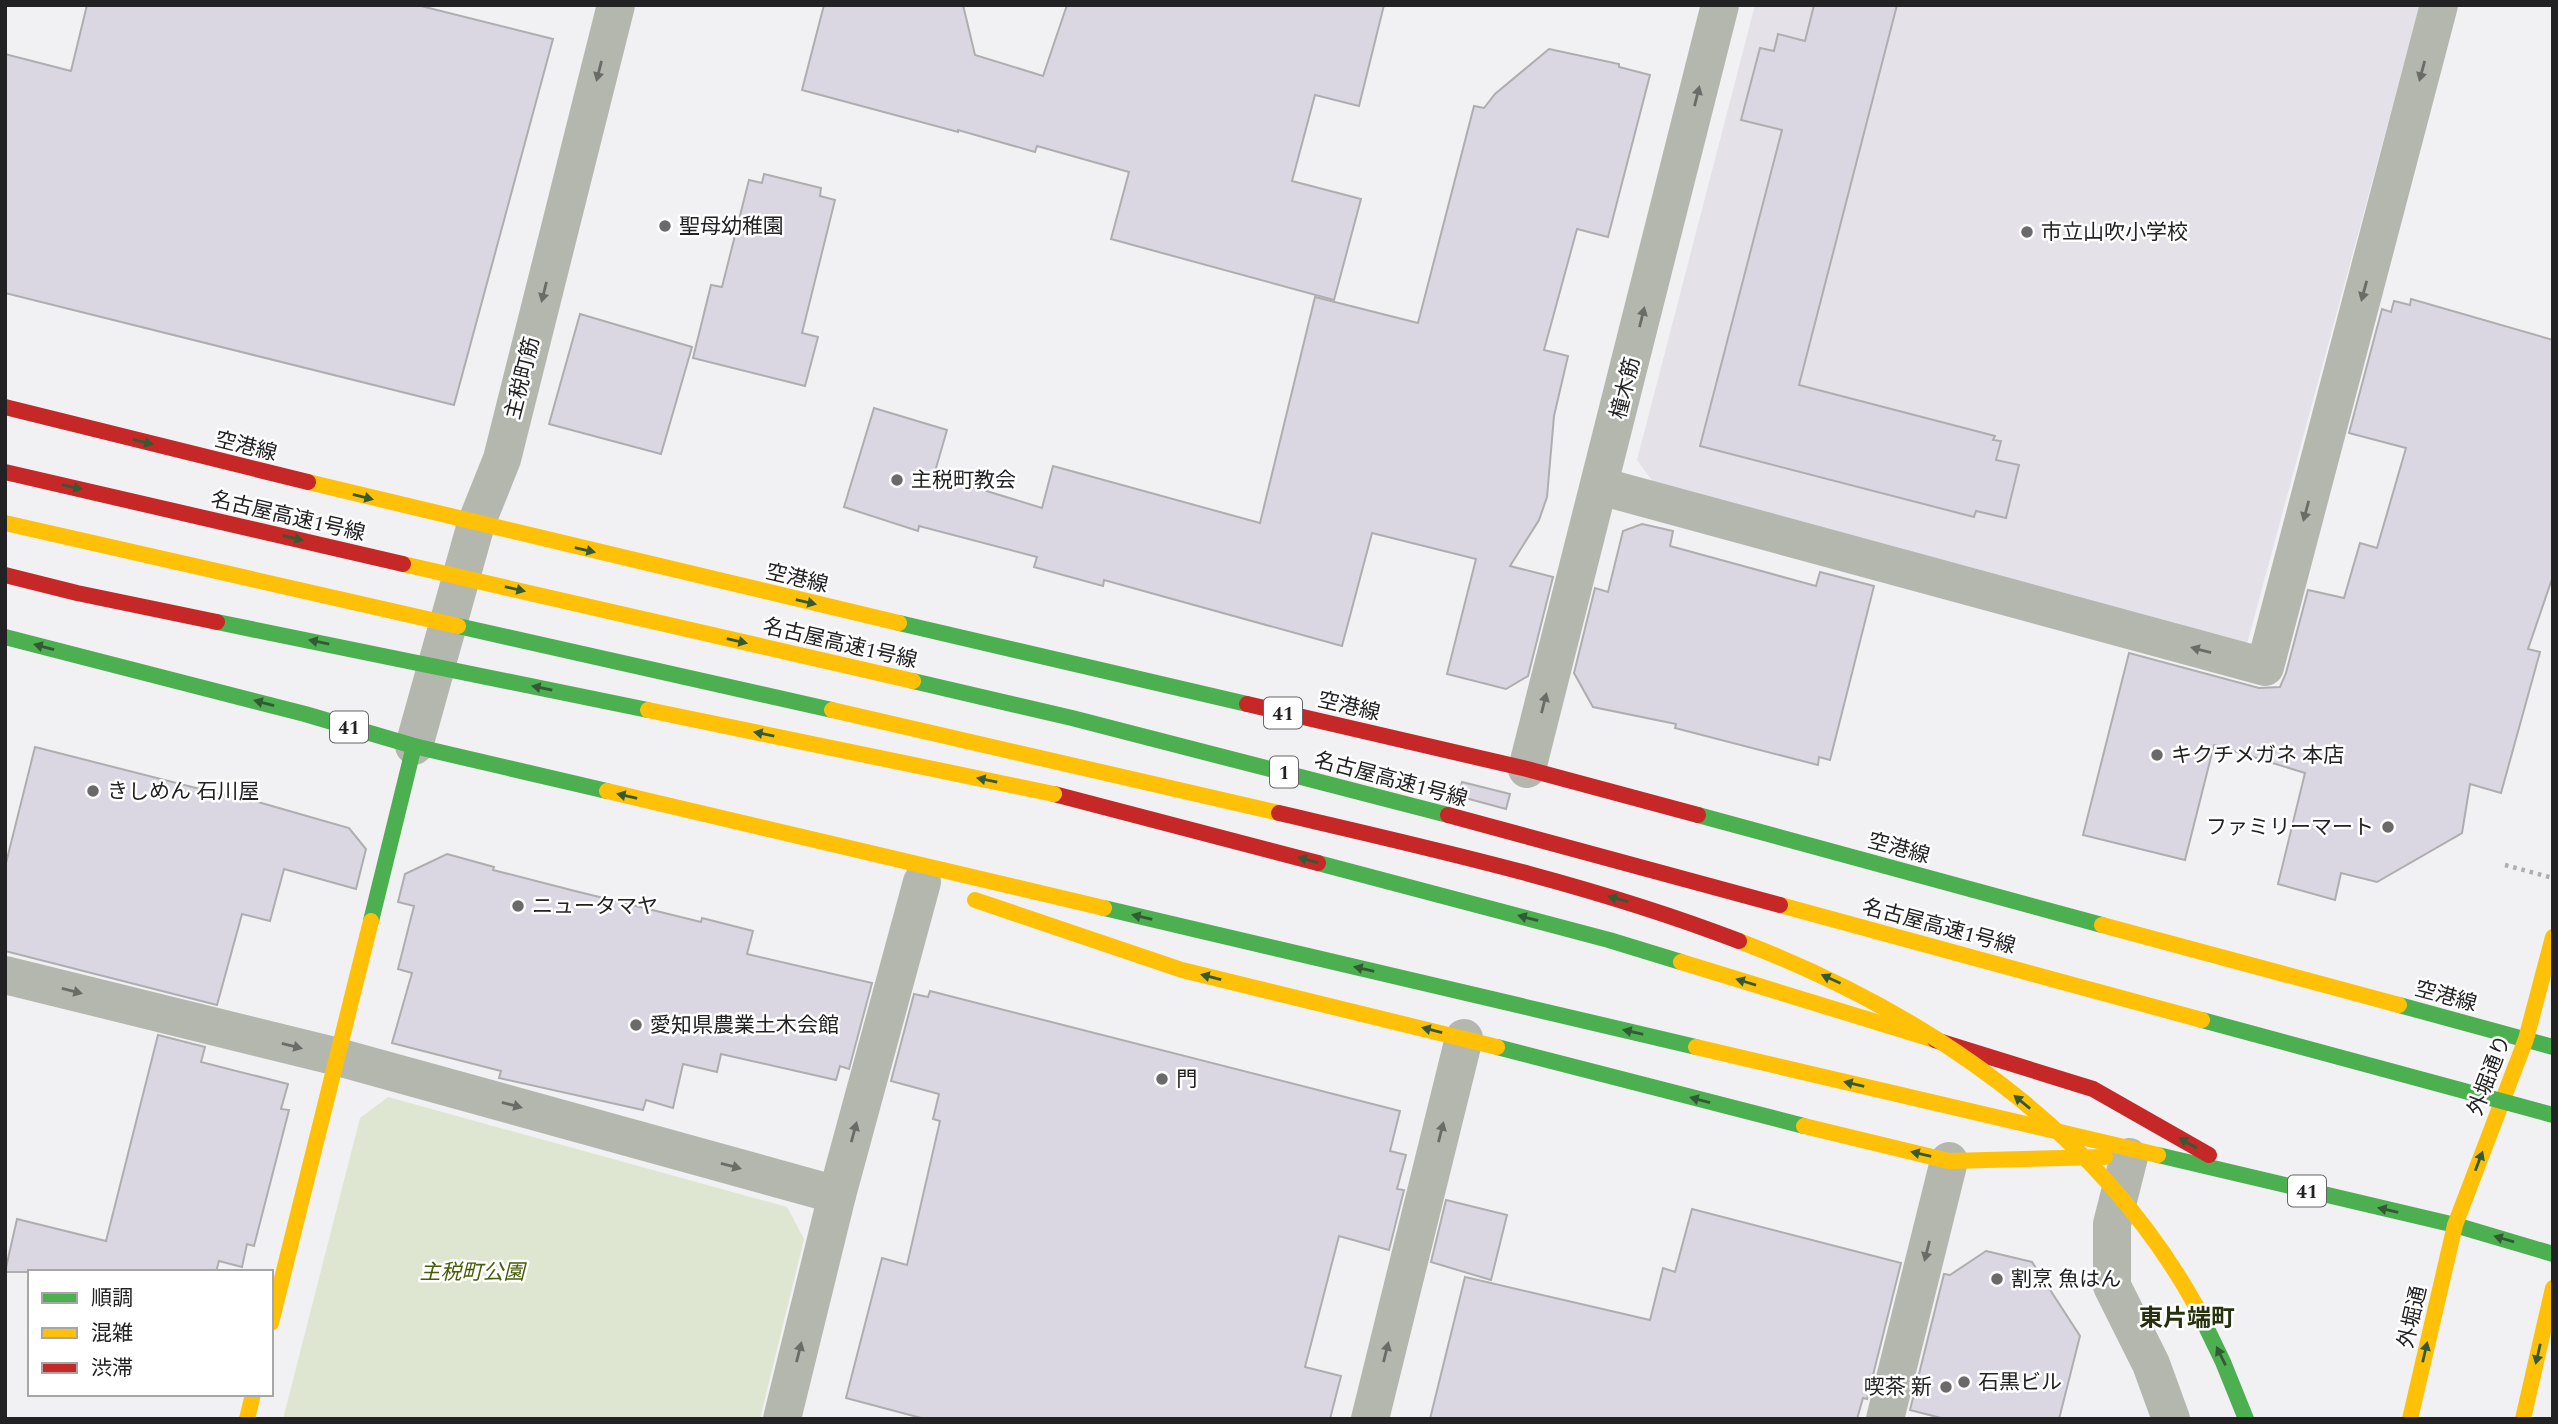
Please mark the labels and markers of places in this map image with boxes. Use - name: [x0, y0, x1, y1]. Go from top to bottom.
- place label: 聖母幼稚園: [679, 211, 784, 243]
- place label: 市立山吹小学校: [2041, 217, 2188, 249]
- marker: 聖母幼稚園: [657, 218, 673, 234]
- marker: 市立山吹小学校: [2019, 224, 2035, 240]
- place label: 主税町教会: [911, 465, 1016, 497]
- marker: 主税町教会: [889, 472, 905, 488]
- place label: キクチメガネ 本店: [2171, 740, 2344, 772]
- marker: キクチメガネ 本店: [2149, 747, 2165, 763]
- place label: きしめん 石川屋: [107, 776, 259, 808]
- marker: きしめん 石川屋: [85, 783, 101, 799]
- place label: ファミリーマート: [2206, 812, 2374, 844]
- marker: ファミリーマート: [2380, 819, 2396, 835]
- place label: ニュータマヤ: [532, 891, 658, 923]
- marker: ニュータマヤ: [510, 898, 526, 914]
- place label: 愛知県農業土木会館: [650, 1010, 839, 1042]
- marker: 愛知県農業土木会館: [628, 1017, 644, 1033]
- place label: 門: [1176, 1064, 1197, 1096]
- marker: 門: [1154, 1071, 1170, 1087]
- place label: 割烹 魚はん: [2011, 1264, 2121, 1296]
- marker: 割烹 魚はん: [1989, 1271, 2005, 1287]
- place label: 石黒ビル: [1978, 1367, 2062, 1399]
- place label: 喫茶 新: [1864, 1372, 1932, 1404]
- marker: 石黒ビル: [1956, 1374, 1972, 1390]
- marker: 喫茶 新: [1938, 1379, 1954, 1395]

